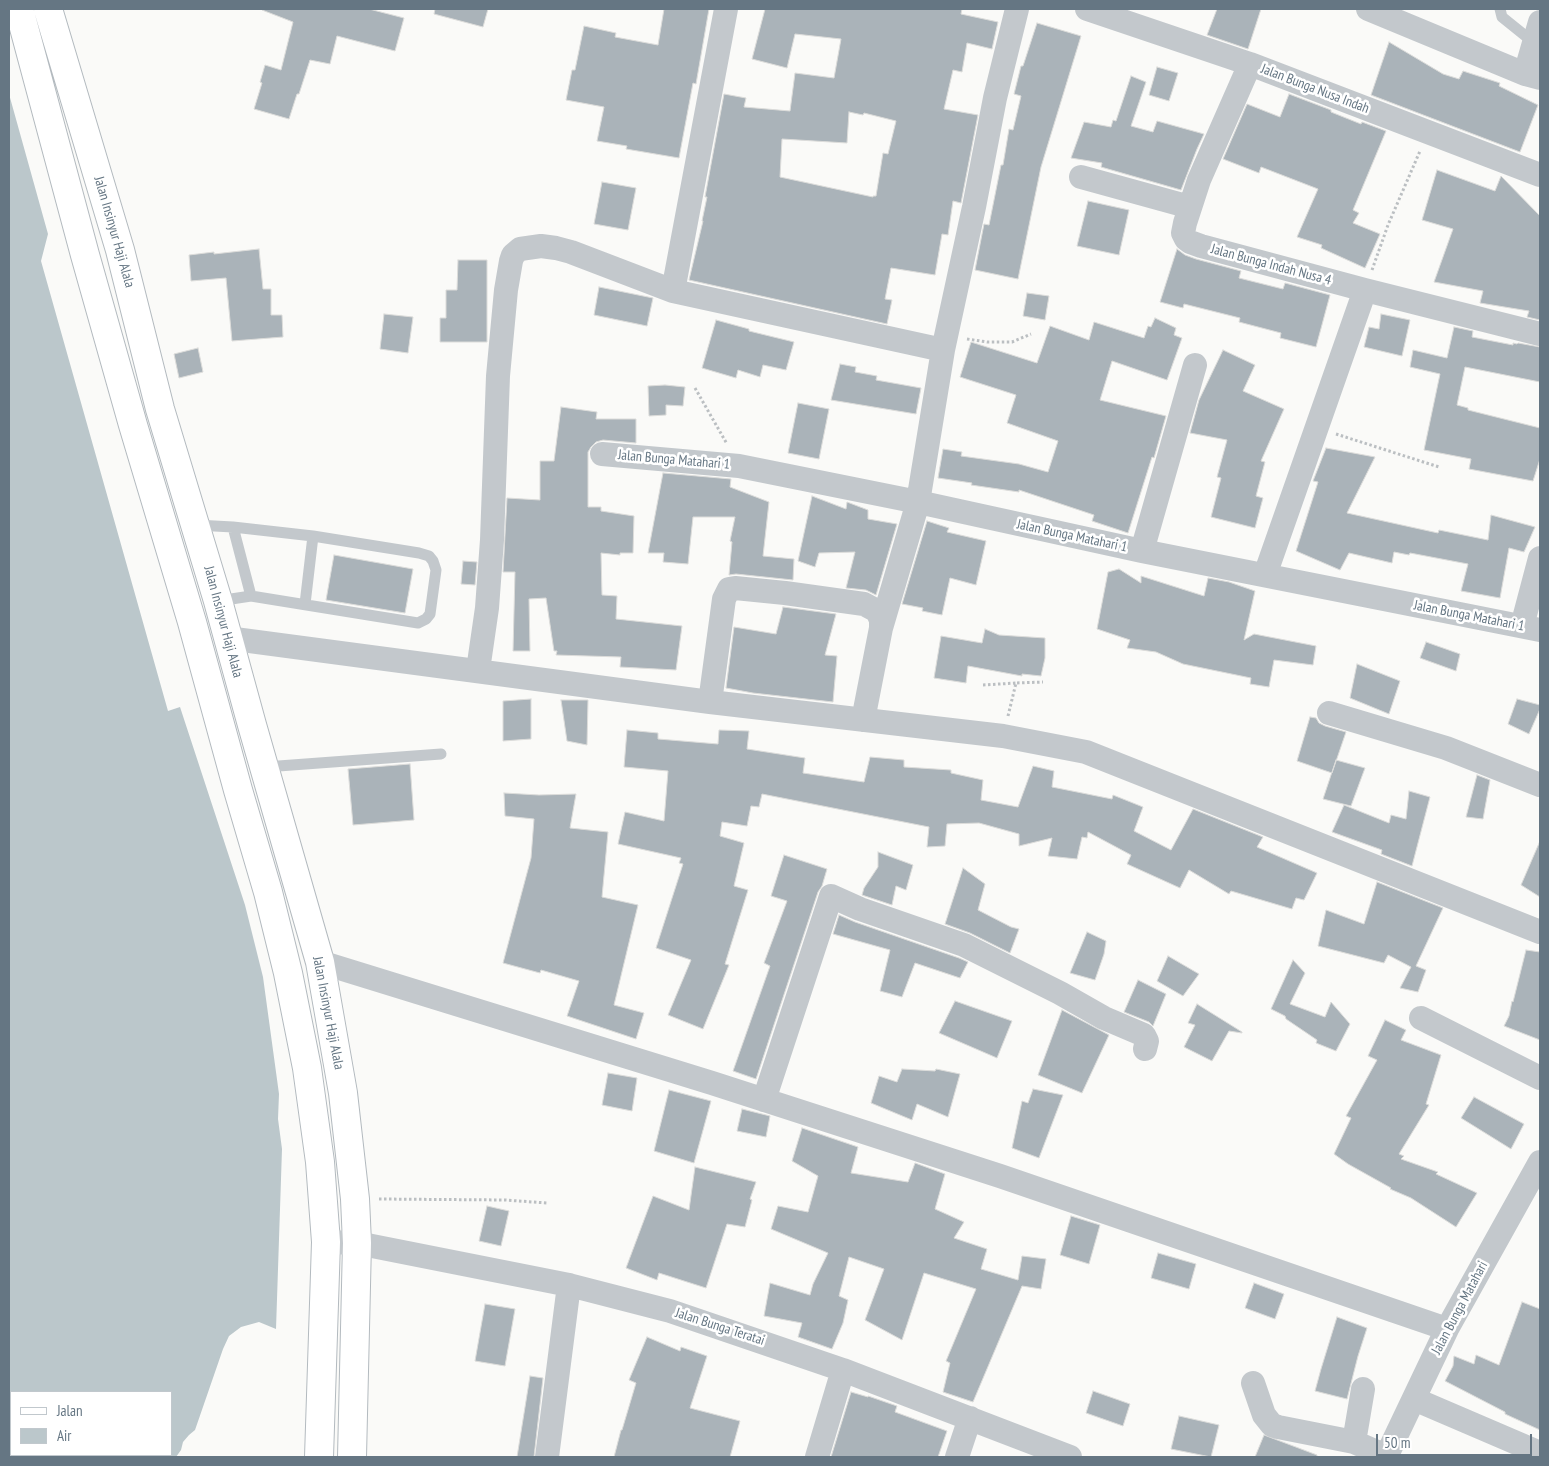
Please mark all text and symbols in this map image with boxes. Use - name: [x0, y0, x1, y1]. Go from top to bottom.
- street label: Jalan Bunga Nusa Indah: [1259, 61, 1371, 117]
- street label: Jalan Insinyur Haji Alala: [90, 174, 138, 290]
- street label: Jalan Bunga Indah Nusa 4: [1209, 241, 1333, 289]
- street label: Jalan Bunga Matahari 1: [617, 447, 731, 473]
- street label: Jalan Bunga Matahari 1: [1015, 516, 1129, 556]
- street label: Jalan Insinyur Haji Alala: [200, 564, 246, 680]
- street label: Jalan Bunga Matahari 1: [1412, 597, 1526, 635]
- street label: Jalan Insinyur Haji Alala: [309, 955, 347, 1071]
- street label: Jalan Bunga Matahari: [1428, 1259, 1492, 1357]
- street label: Jalan Bunga Teratai: [673, 1305, 767, 1349]
- legend: [10, 1391, 172, 1456]
- text: Jalan: [57, 1401, 83, 1420]
- scale bar: [1379, 1424, 1535, 1456]
- text: Air: [57, 1426, 71, 1445]
- text: 50 m: [1384, 1433, 1410, 1452]

